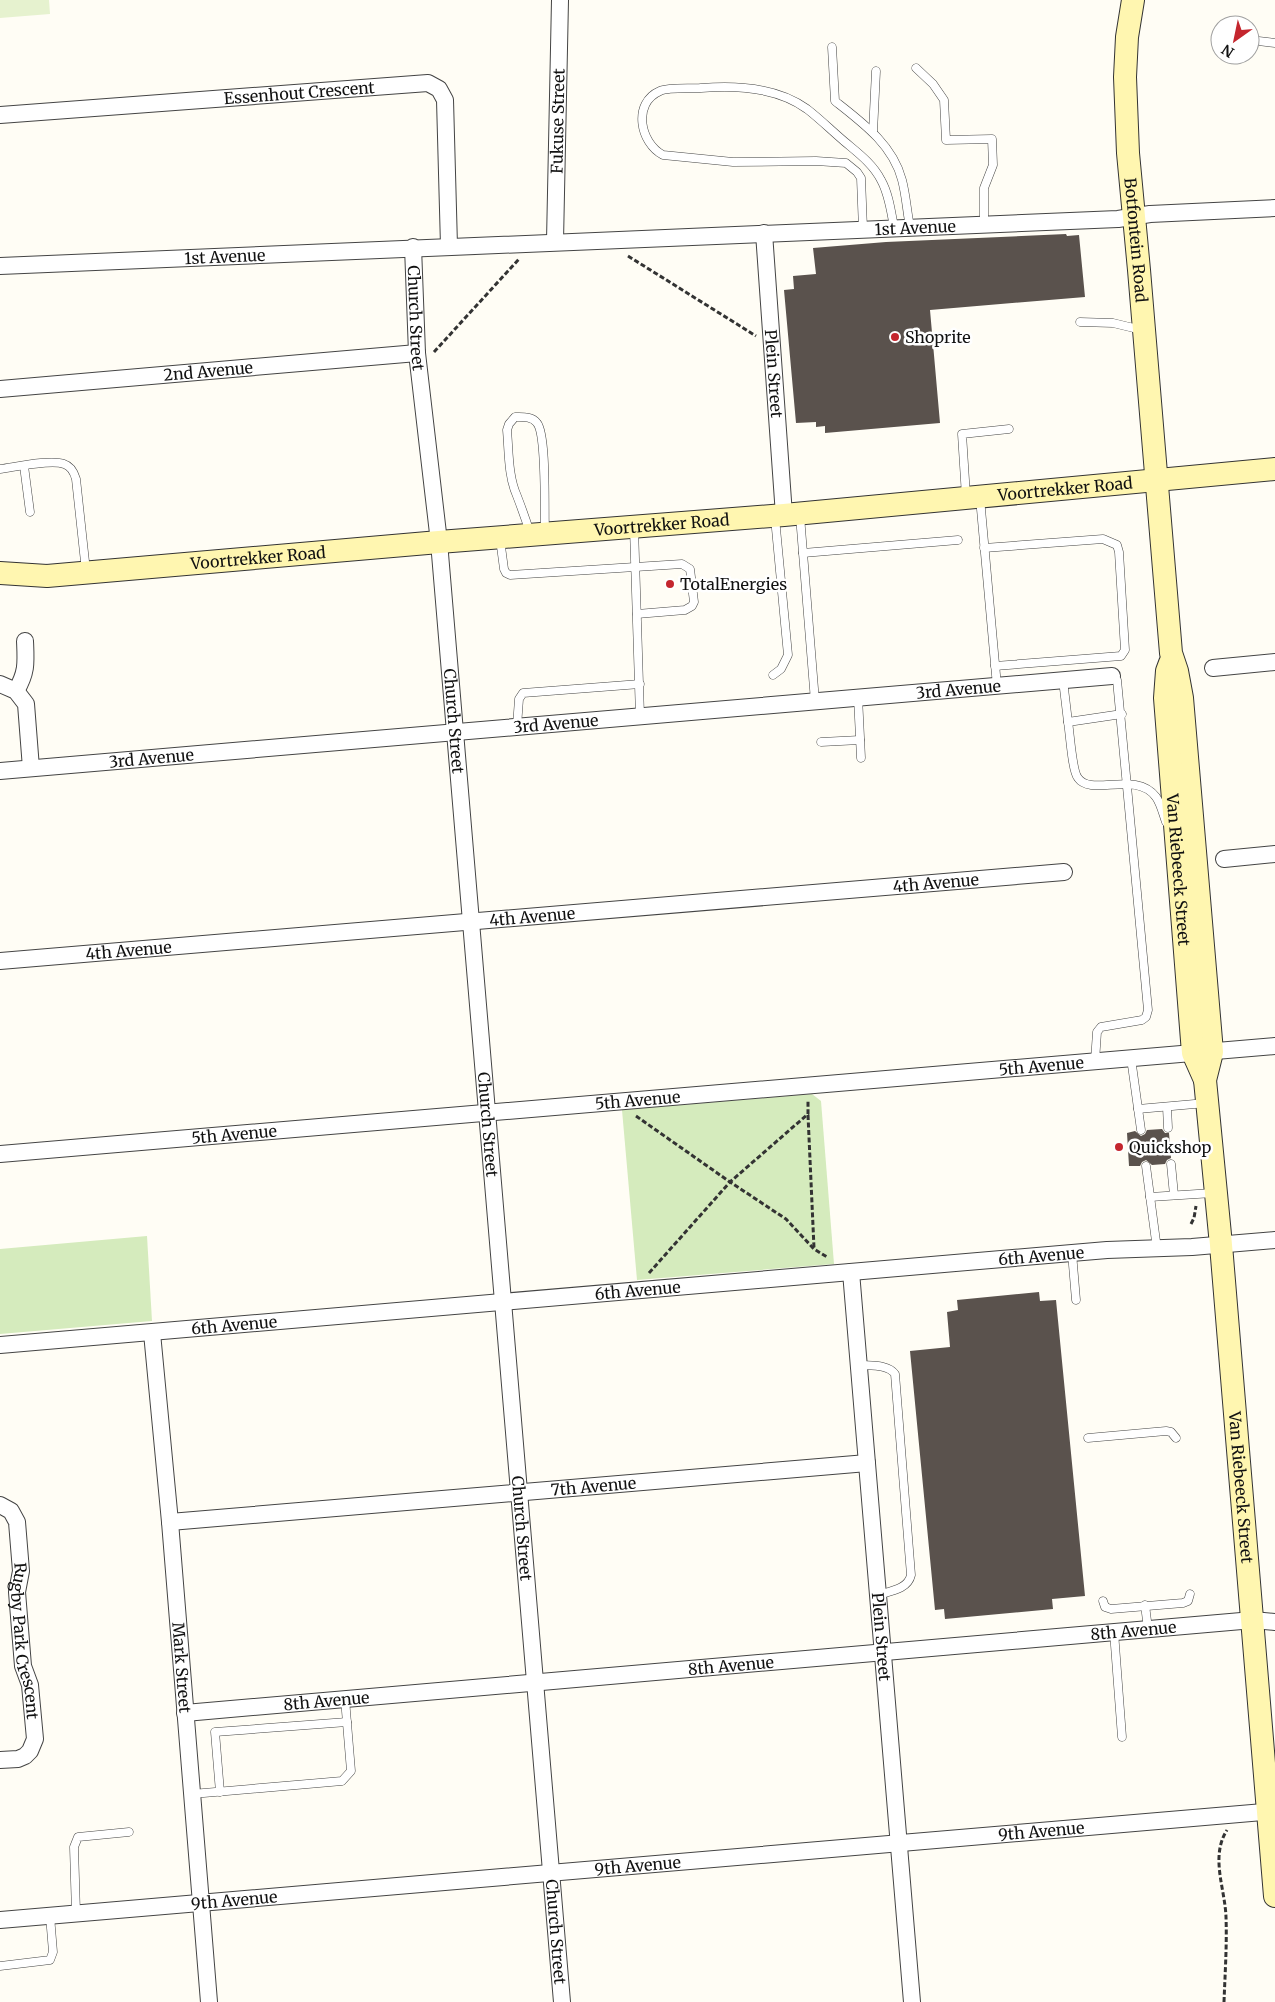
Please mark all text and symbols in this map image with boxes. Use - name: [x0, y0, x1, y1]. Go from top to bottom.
- north arrow: [1210, 15, 1260, 65]
- text: N: [1218, 40, 1237, 61]
- street label: Fukuse Street: [546, 67, 569, 174]
- street label: Essenhout Crescent: [223, 77, 376, 108]
- street label: Botfontein Road: [1120, 177, 1152, 304]
- street label: 1st Avenue: [874, 216, 956, 239]
- street label: 1st Avenue: [184, 245, 266, 268]
- street label: Church Street: [404, 265, 429, 372]
- place label: Shoprite: [905, 327, 971, 347]
- street label: Plein Street: [761, 329, 787, 419]
- marker: Shoprite: [889, 331, 901, 343]
- street label: 2nd Avenue: [163, 357, 254, 385]
- street label: Voortrekker Road: [996, 472, 1134, 505]
- street label: Voortrekker Road: [592, 509, 730, 540]
- street label: Voortrekker Road: [189, 542, 327, 574]
- place label: TotalEnergies: [680, 574, 787, 594]
- marker: TotalEnergies: [664, 578, 676, 590]
- street label: Church Street: [440, 668, 469, 775]
- street label: 3rd Avenue: [915, 676, 1002, 703]
- street label: 3rd Avenue: [513, 710, 599, 737]
- street label: 3rd Avenue: [108, 744, 195, 772]
- street label: Van Riebeeck Street: [1163, 792, 1195, 947]
- street label: 4th Avenue: [892, 869, 980, 896]
- street label: 4th Avenue: [488, 903, 576, 930]
- street label: 4th Avenue: [85, 937, 172, 964]
- street label: 5th Avenue: [998, 1052, 1085, 1079]
- street label: Church Street: [474, 1071, 503, 1179]
- street label: 5th Avenue: [594, 1086, 681, 1114]
- street label: 5th Avenue: [191, 1121, 278, 1148]
- place label: Quickshop: [1129, 1137, 1211, 1157]
- marker: Quickshop: [1113, 1141, 1125, 1153]
- street label: 6th Avenue: [997, 1242, 1085, 1269]
- street label: 6th Avenue: [594, 1277, 681, 1304]
- street label: 6th Avenue: [190, 1311, 278, 1339]
- street label: Van Riebeeck Street: [1225, 1410, 1257, 1565]
- street label: 7th Avenue: [550, 1473, 637, 1500]
- street label: Church Street: [508, 1475, 537, 1582]
- street label: Rugby Park Crescent: [7, 1562, 43, 1721]
- street label: Plein Street: [868, 1592, 895, 1683]
- street label: 8th Avenue: [1090, 1617, 1177, 1644]
- street label: Mark Street: [168, 1622, 196, 1715]
- street label: 8th Avenue: [687, 1652, 775, 1679]
- street label: 8th Avenue: [283, 1687, 370, 1714]
- street label: 9th Avenue: [997, 1817, 1085, 1845]
- street label: 9th Avenue: [594, 1852, 682, 1879]
- street label: Church Street: [542, 1878, 571, 1986]
- street label: 9th Avenue: [190, 1886, 278, 1914]

